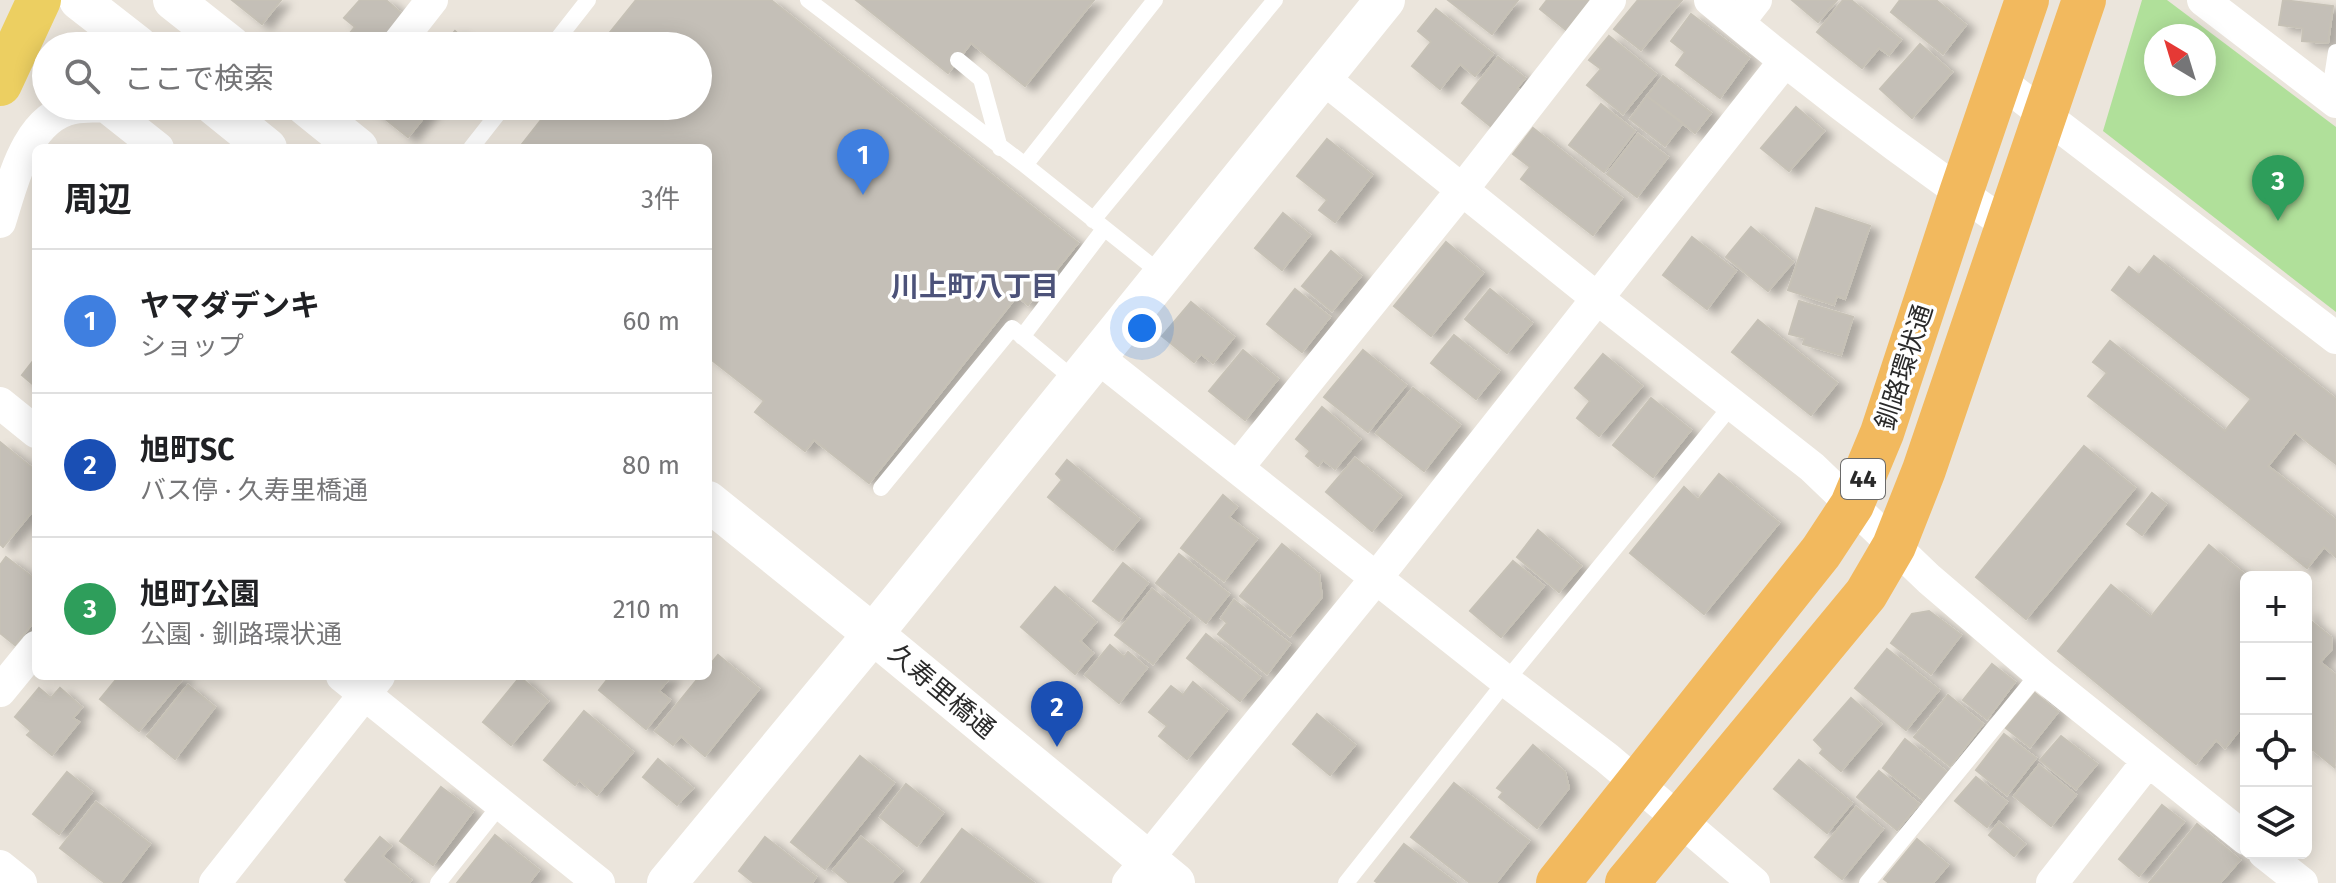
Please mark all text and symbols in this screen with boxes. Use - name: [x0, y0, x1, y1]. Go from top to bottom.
- north arrow: [2144, 24, 2216, 96]
- search box: [32, 32, 712, 120]
- icon: search: [60, 54, 104, 98]
- text: ここで検索: [124, 61, 274, 97]
- pin: 1: [837, 129, 889, 195]
- pin: 3: [2252, 155, 2304, 221]
- text: 周辺: [64, 179, 132, 220]
- text: 3件: [641, 184, 680, 215]
- district label: 川上町八丁目: [891, 270, 1059, 303]
- text: ヤマダデンキ: [140, 288, 320, 324]
- street label: 釧路環状通: [1870, 301, 1939, 434]
- text: 1: [84, 306, 96, 337]
- text: 60 m: [622, 306, 680, 337]
- your location: [1122, 308, 1162, 348]
- text: ショップ: [140, 331, 244, 362]
- text: 旭町SC: [140, 432, 234, 468]
- text: 2: [83, 450, 97, 481]
- text: 80 m: [622, 450, 680, 481]
- road number: 44: [1841, 459, 1885, 499]
- text: バス停 · 久寿里橋通: [140, 475, 368, 506]
- map controls: [2240, 571, 2312, 859]
- button: +: [2240, 571, 2312, 643]
- text: 旭町公園: [140, 576, 260, 612]
- text: 3: [83, 594, 97, 625]
- text: 210 m: [613, 594, 680, 625]
- text: 公園 · 釧路環状通: [140, 619, 342, 650]
- street label: 久寿里橋通: [882, 638, 1001, 745]
- button: −: [2240, 643, 2312, 715]
- pin: 2: [1031, 681, 1083, 747]
- button: locate: [2240, 715, 2312, 787]
- button: layers: [2240, 787, 2312, 859]

